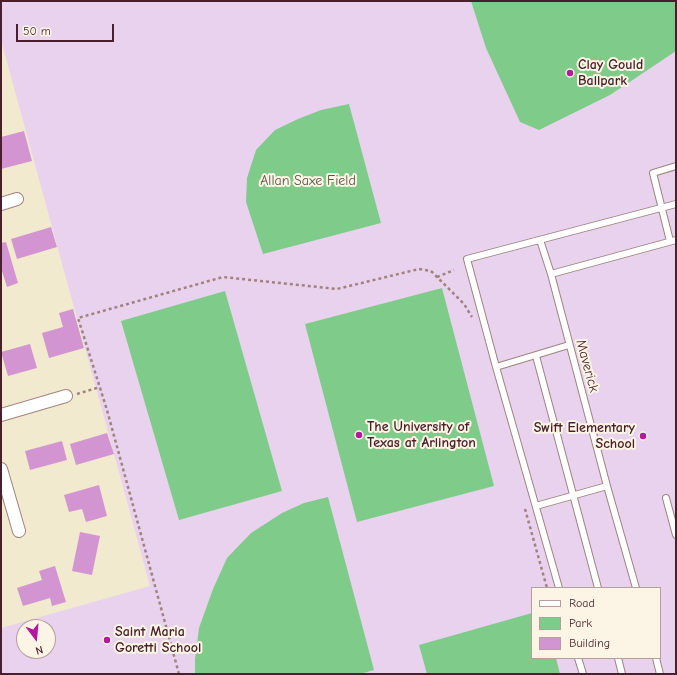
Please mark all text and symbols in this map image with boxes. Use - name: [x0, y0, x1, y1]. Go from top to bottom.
- scale bar: [18, 16, 116, 42]
- text: 50 m: [23, 24, 51, 38]
- place label: Clay Gould Ballpark: [578, 57, 643, 90]
- marker: Clay Gould Ballpark: [565, 68, 575, 78]
- park label: Allan Saxe Field: [260, 173, 356, 189]
- street label: Maverick: [572, 338, 602, 394]
- place label: The University of Texas at Arlington: [367, 419, 476, 452]
- place label: Swift Elementary School: [534, 420, 635, 452]
- marker: The University of Texas at Arlington: [354, 430, 364, 440]
- marker: Swift Elementary School: [638, 431, 648, 441]
- legend: [531, 587, 661, 659]
- text: Road: [569, 596, 595, 610]
- text: Park: [569, 616, 592, 630]
- north arrow: [16, 619, 56, 659]
- place label: Saint Maria Goretti School: [115, 624, 201, 656]
- marker: Saint Maria Goretti School: [102, 635, 112, 645]
- text: Building: [569, 636, 610, 650]
- text: N: [34, 643, 44, 657]

